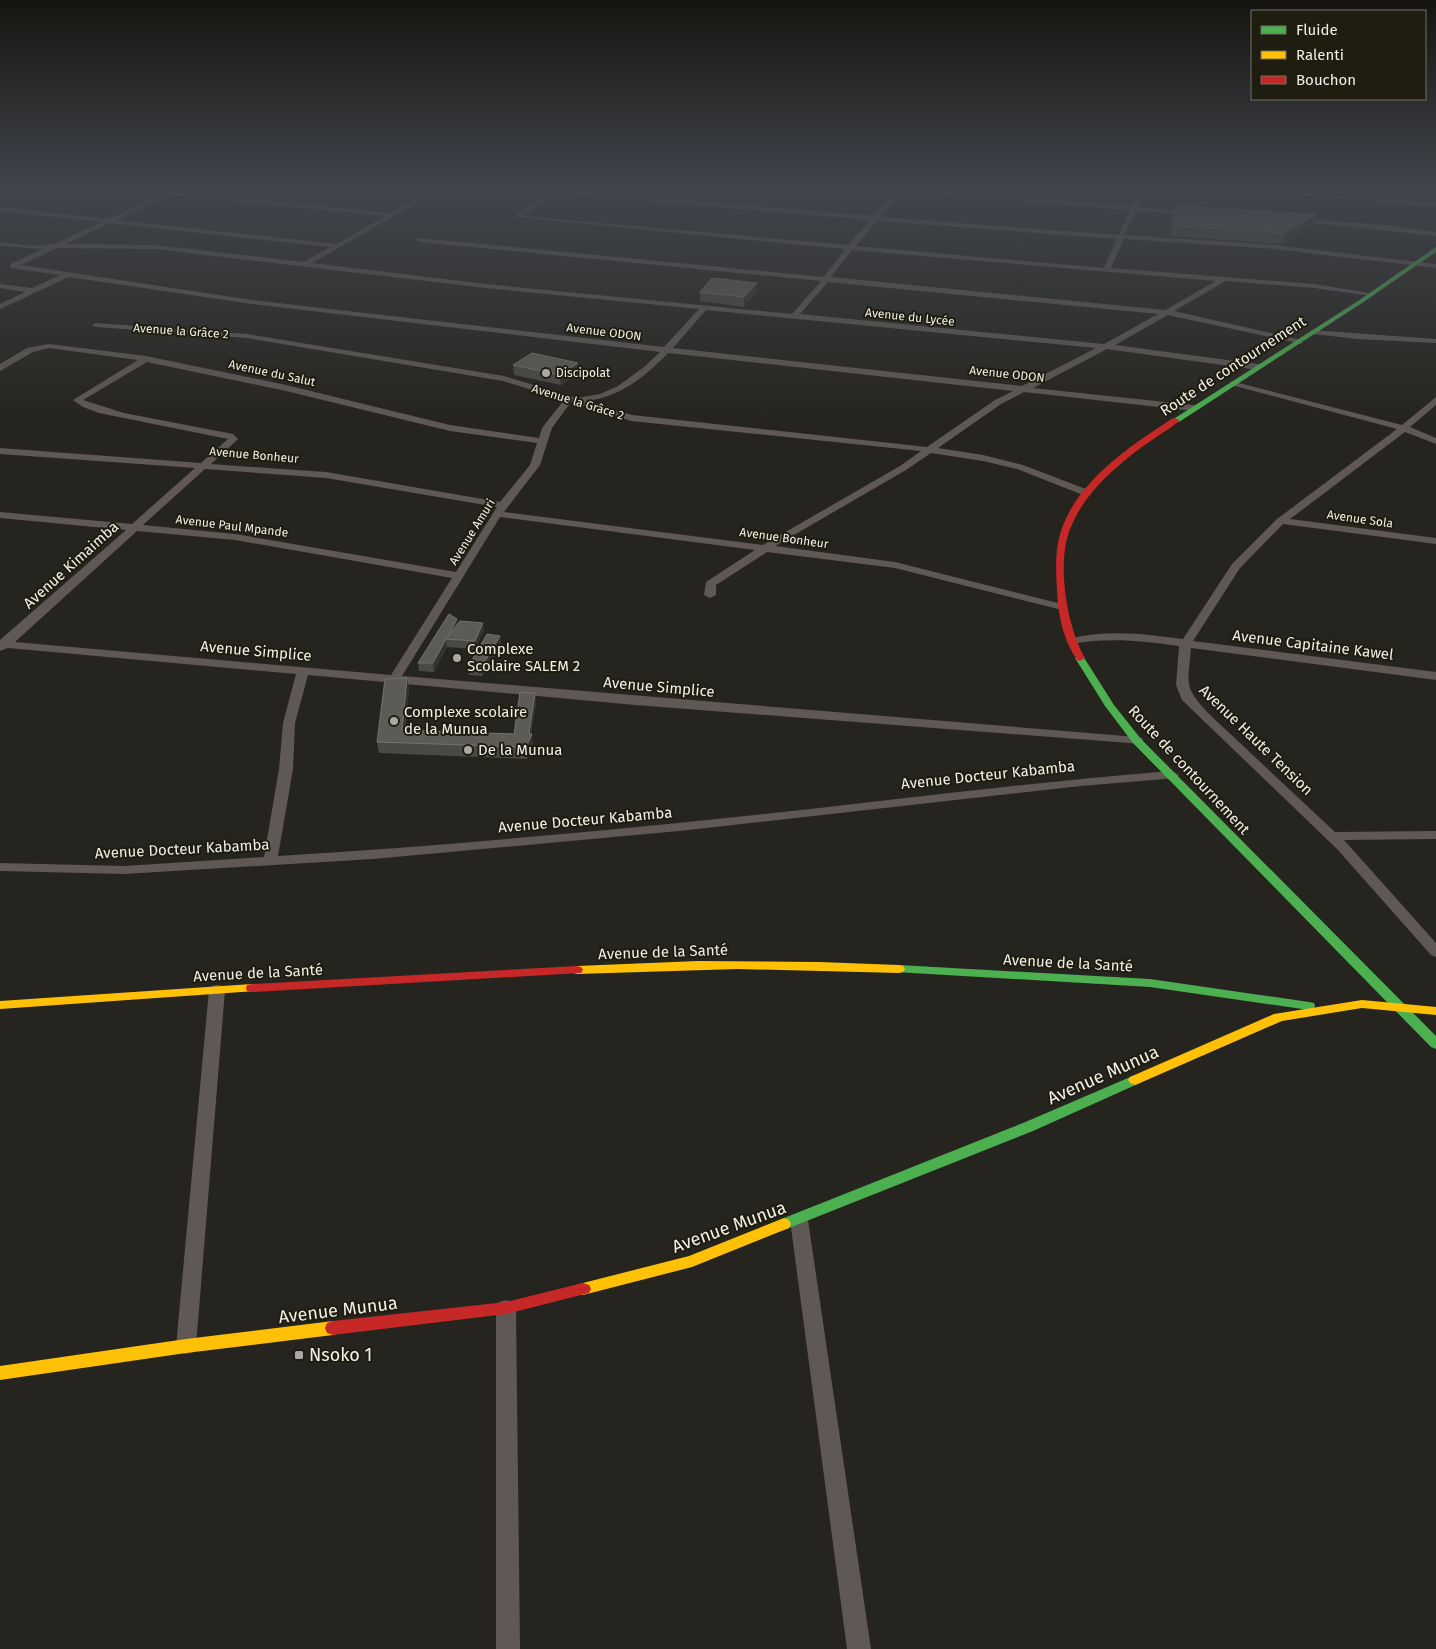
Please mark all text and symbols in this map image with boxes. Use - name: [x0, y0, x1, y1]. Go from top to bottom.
- legend: [1251, 10, 1426, 100]
- text: Fluide: [1296, 21, 1338, 39]
- text: Ralenti: [1296, 46, 1344, 64]
- text: Bouchon: [1296, 71, 1356, 89]
- street label: Avenue du Lycée: [865, 305, 955, 329]
- street label: Route de contournement: [1157, 312, 1310, 420]
- street label: Avenue ODON: [566, 320, 642, 344]
- street label: Avenue la Grâce 2: [133, 321, 229, 341]
- street label: Avenue du Salut: [227, 357, 317, 389]
- street label: Avenue ODON: [969, 363, 1045, 385]
- place label: Discipolat: [556, 366, 611, 380]
- marker: Discipolat: [540, 367, 552, 379]
- street label: Avenue la Grâce 2: [530, 381, 626, 423]
- street label: Avenue Bonheur: [209, 444, 300, 466]
- street label: Avenue Amuri: [446, 496, 498, 568]
- street label: Avenue Sola: [1326, 507, 1394, 531]
- street label: Avenue Paul Mpande: [175, 512, 289, 540]
- street label: Avenue Kimaimba: [20, 518, 122, 612]
- street label: Avenue Bonheur: [739, 525, 830, 551]
- street label: Avenue Capitaine Kawel: [1231, 626, 1395, 664]
- street label: Avenue Simplice: [200, 637, 312, 665]
- place label: Complexe Scolaire SALEM 2: [467, 640, 580, 675]
- marker: Complexe Scolaire SALEM 2: [451, 652, 463, 664]
- street label: Avenue Simplice: [603, 673, 715, 701]
- street label: Avenue Haute Tension: [1195, 681, 1317, 799]
- street label: Route de contournement: [1124, 702, 1254, 839]
- place label: Complexe scolaire de la Munua: [404, 703, 527, 738]
- marker: Complexe scolaire de la Munua: [388, 715, 400, 727]
- place label: De la Munua: [478, 741, 562, 759]
- marker: De la Munua: [462, 744, 474, 756]
- street label: Avenue Docteur Kabamba: [900, 757, 1076, 793]
- street label: Avenue Docteur Kabamba: [497, 803, 673, 837]
- street label: Avenue Docteur Kabamba: [94, 835, 270, 863]
- street label: Avenue de la Santé: [598, 941, 728, 963]
- street label: Avenue de la Santé: [1003, 951, 1133, 975]
- street label: Avenue de la Santé: [193, 961, 323, 985]
- street label: Avenue Munua: [1044, 1041, 1162, 1109]
- street label: Avenue Munua: [669, 1196, 789, 1258]
- street label: Avenue Munua: [277, 1292, 399, 1328]
- place label: Nsoko 1: [309, 1344, 372, 1366]
- marker: Nsoko 1: [293, 1349, 305, 1361]

